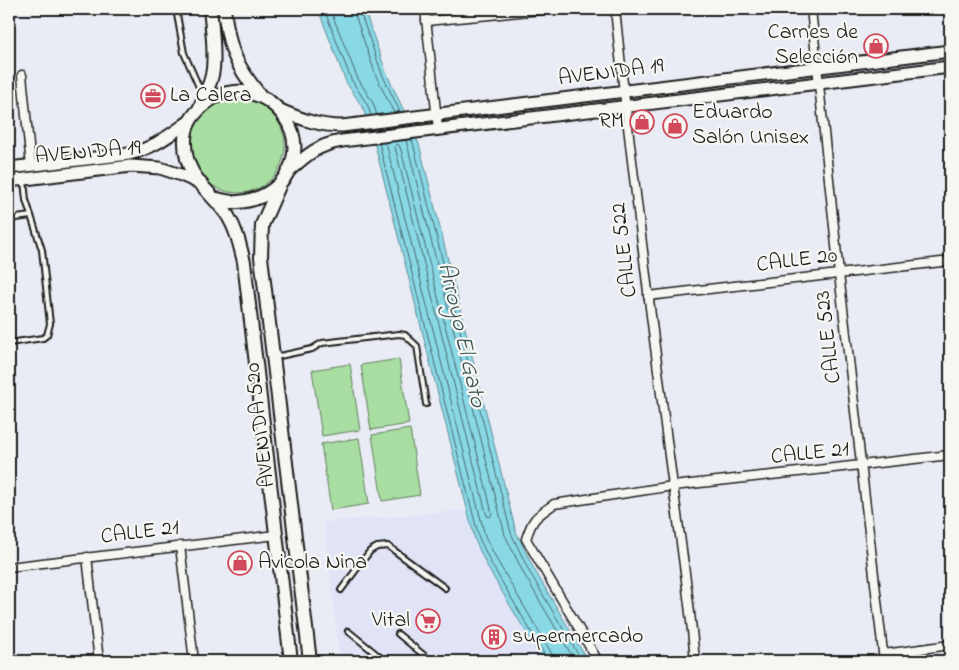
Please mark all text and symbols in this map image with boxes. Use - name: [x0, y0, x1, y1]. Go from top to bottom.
- place label: Carnes de Selección: [768, 17, 858, 74]
- shop icon: Carnes de Selección: [863, 33, 889, 59]
- street label: AVENIDA 19: [556, 51, 666, 95]
- place label: La Calera: [170, 80, 252, 112]
- office icon: La Calera: [140, 83, 166, 109]
- place label: Eduardo Salón Unisex: [692, 97, 809, 154]
- place label: RM: [598, 106, 624, 138]
- shop icon: RM: [629, 109, 655, 135]
- shop icon: Eduardo Salón Unisex: [662, 113, 688, 139]
- street label: AVENIDA 19: [34, 132, 143, 174]
- street label: CALLE 522: [603, 201, 647, 299]
- street label: CALLE 20: [755, 240, 839, 282]
- water label: Arroyo El Gato: [427, 259, 495, 412]
- street label: CALLE 523: [807, 289, 851, 385]
- street label: AVENIDA 520: [237, 361, 285, 489]
- street label: CALLE 21: [769, 434, 851, 474]
- street label: CALLE 21: [99, 512, 181, 554]
- place label: Avicola Nina: [258, 547, 367, 579]
- shop icon: Avicola Nina: [227, 550, 253, 576]
- place label: Vital: [371, 605, 410, 637]
- supermarket icon: Vital: [415, 608, 441, 634]
- place label: supermercado: [512, 621, 644, 653]
- building icon: supermercado: [481, 624, 507, 650]

